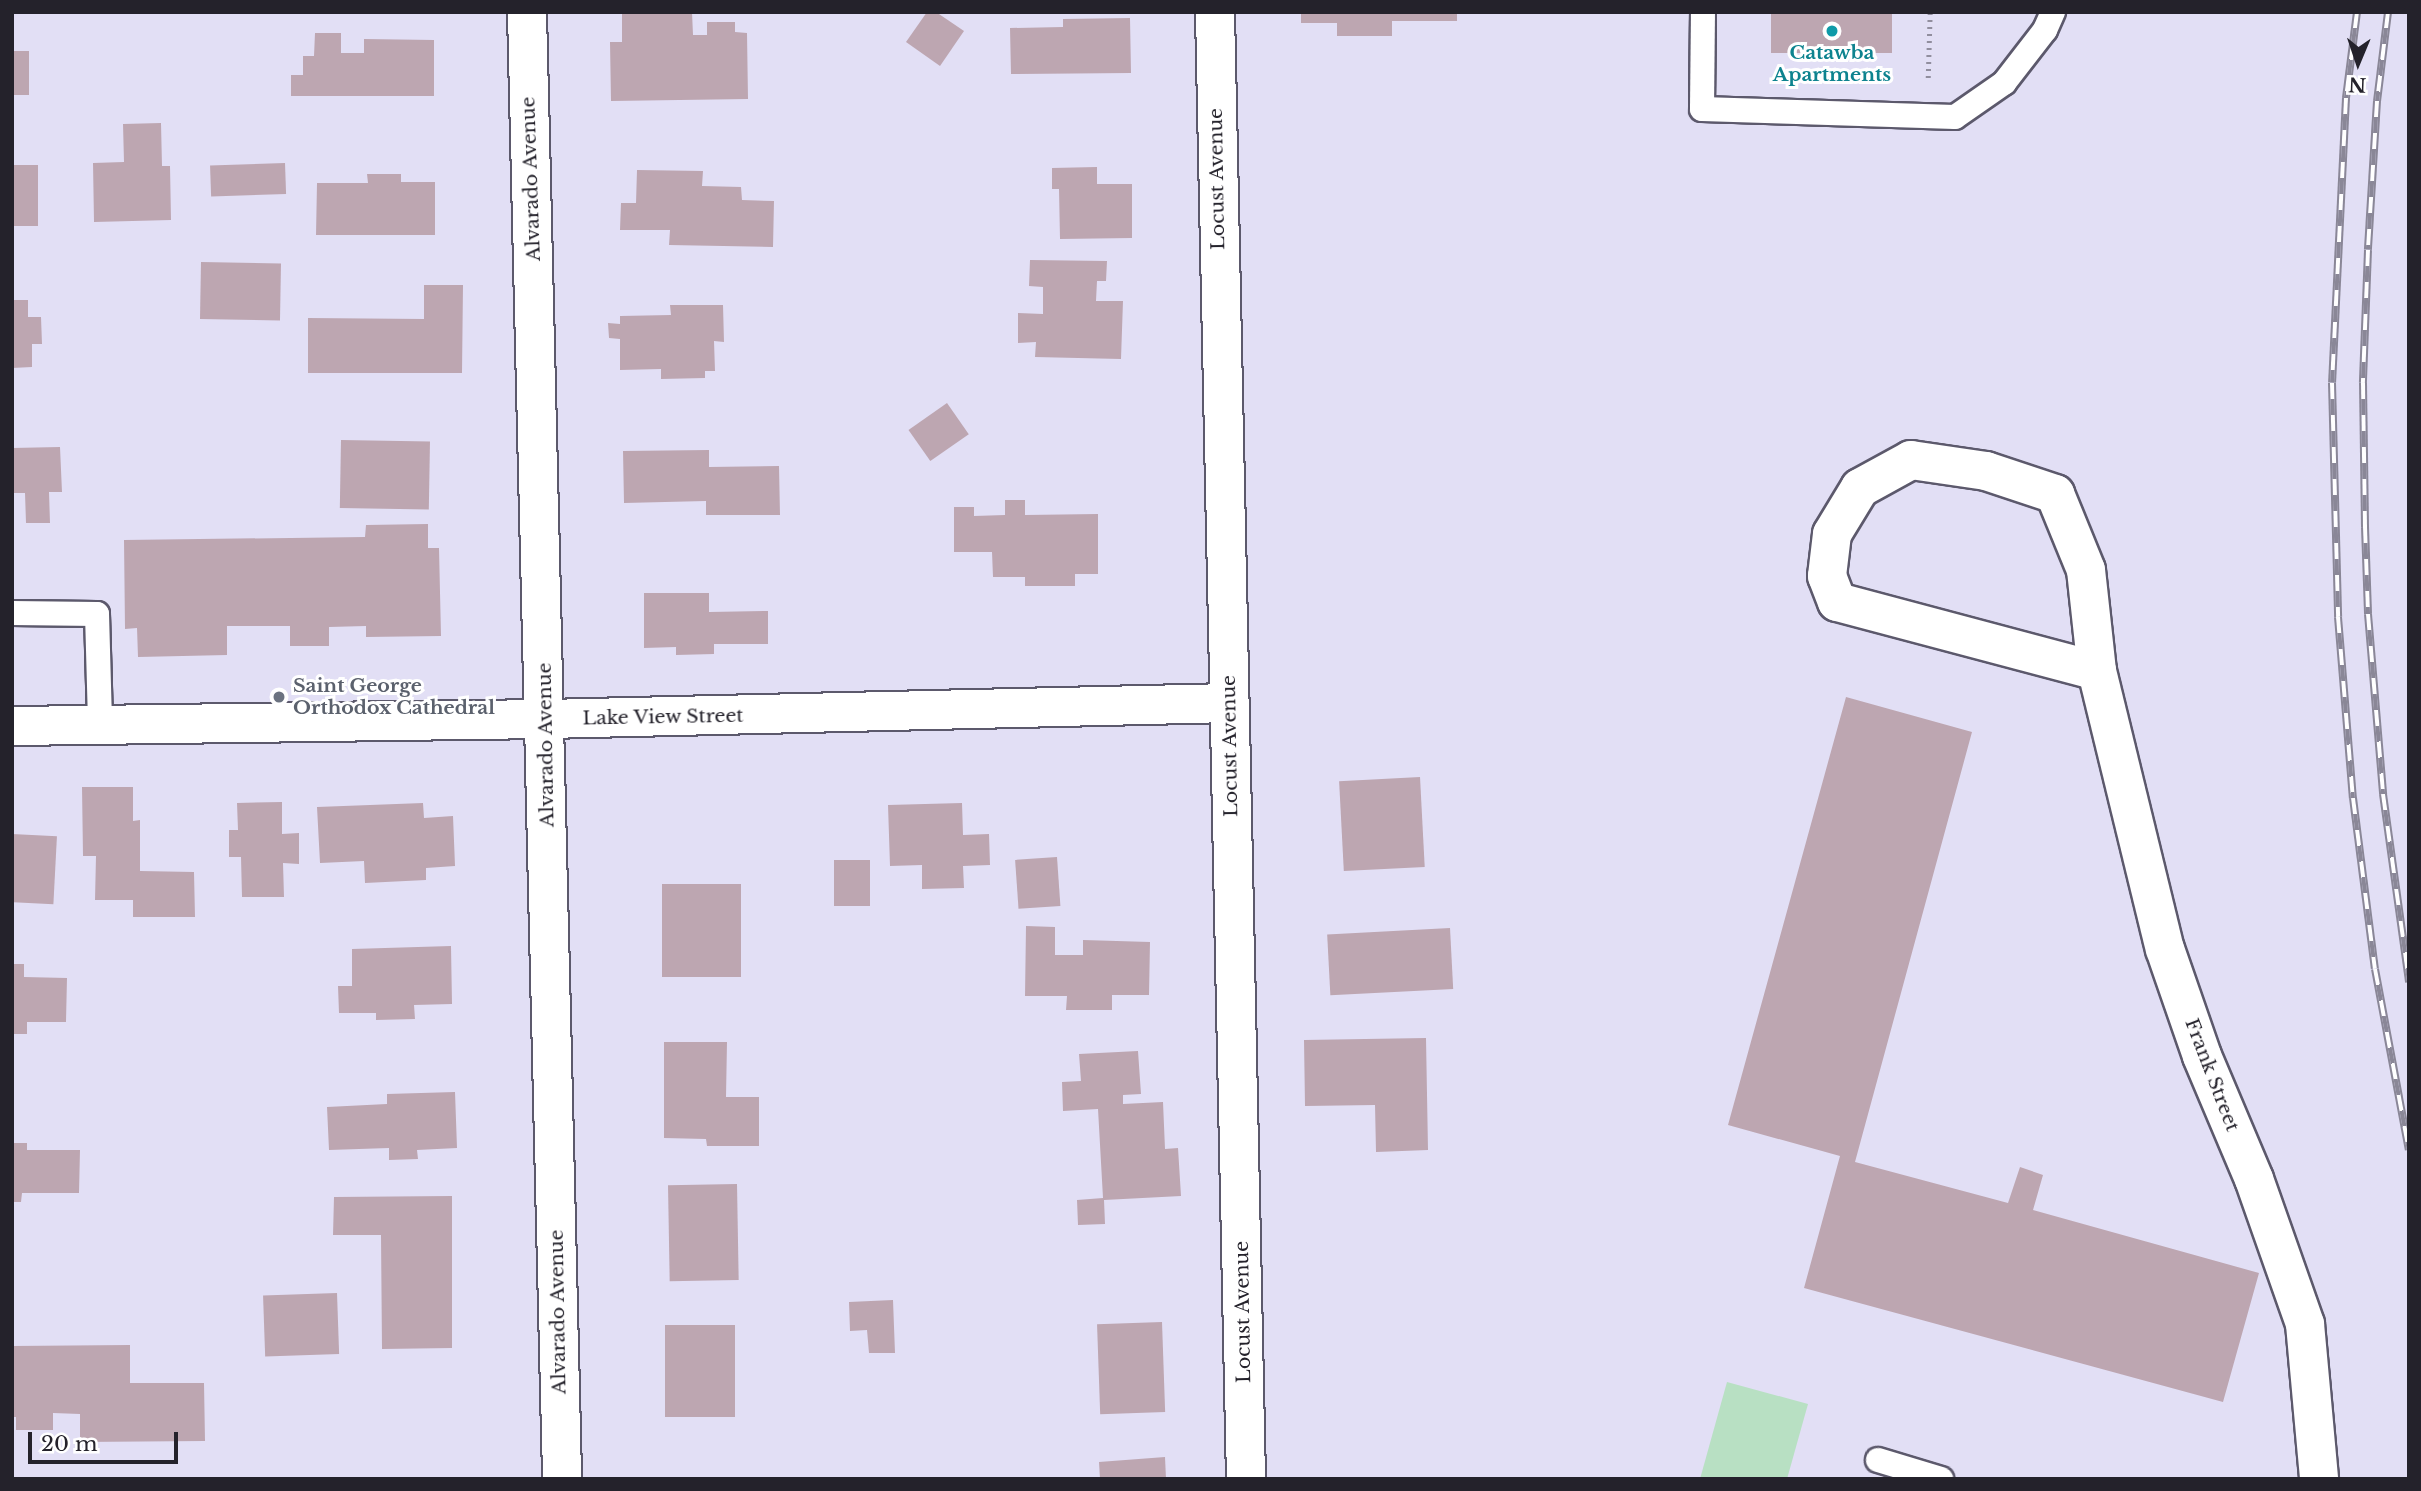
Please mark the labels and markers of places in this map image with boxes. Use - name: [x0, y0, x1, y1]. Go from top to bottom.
- marker: Catawba Apartments: [1824, 23, 1840, 39]
- place label: Catawba Apartments: [1773, 42, 1891, 86]
- place label: Saint George Orthodox Cathedral: [293, 675, 495, 719]
- marker: Saint George Orthodox Cathedral: [271, 689, 287, 705]

